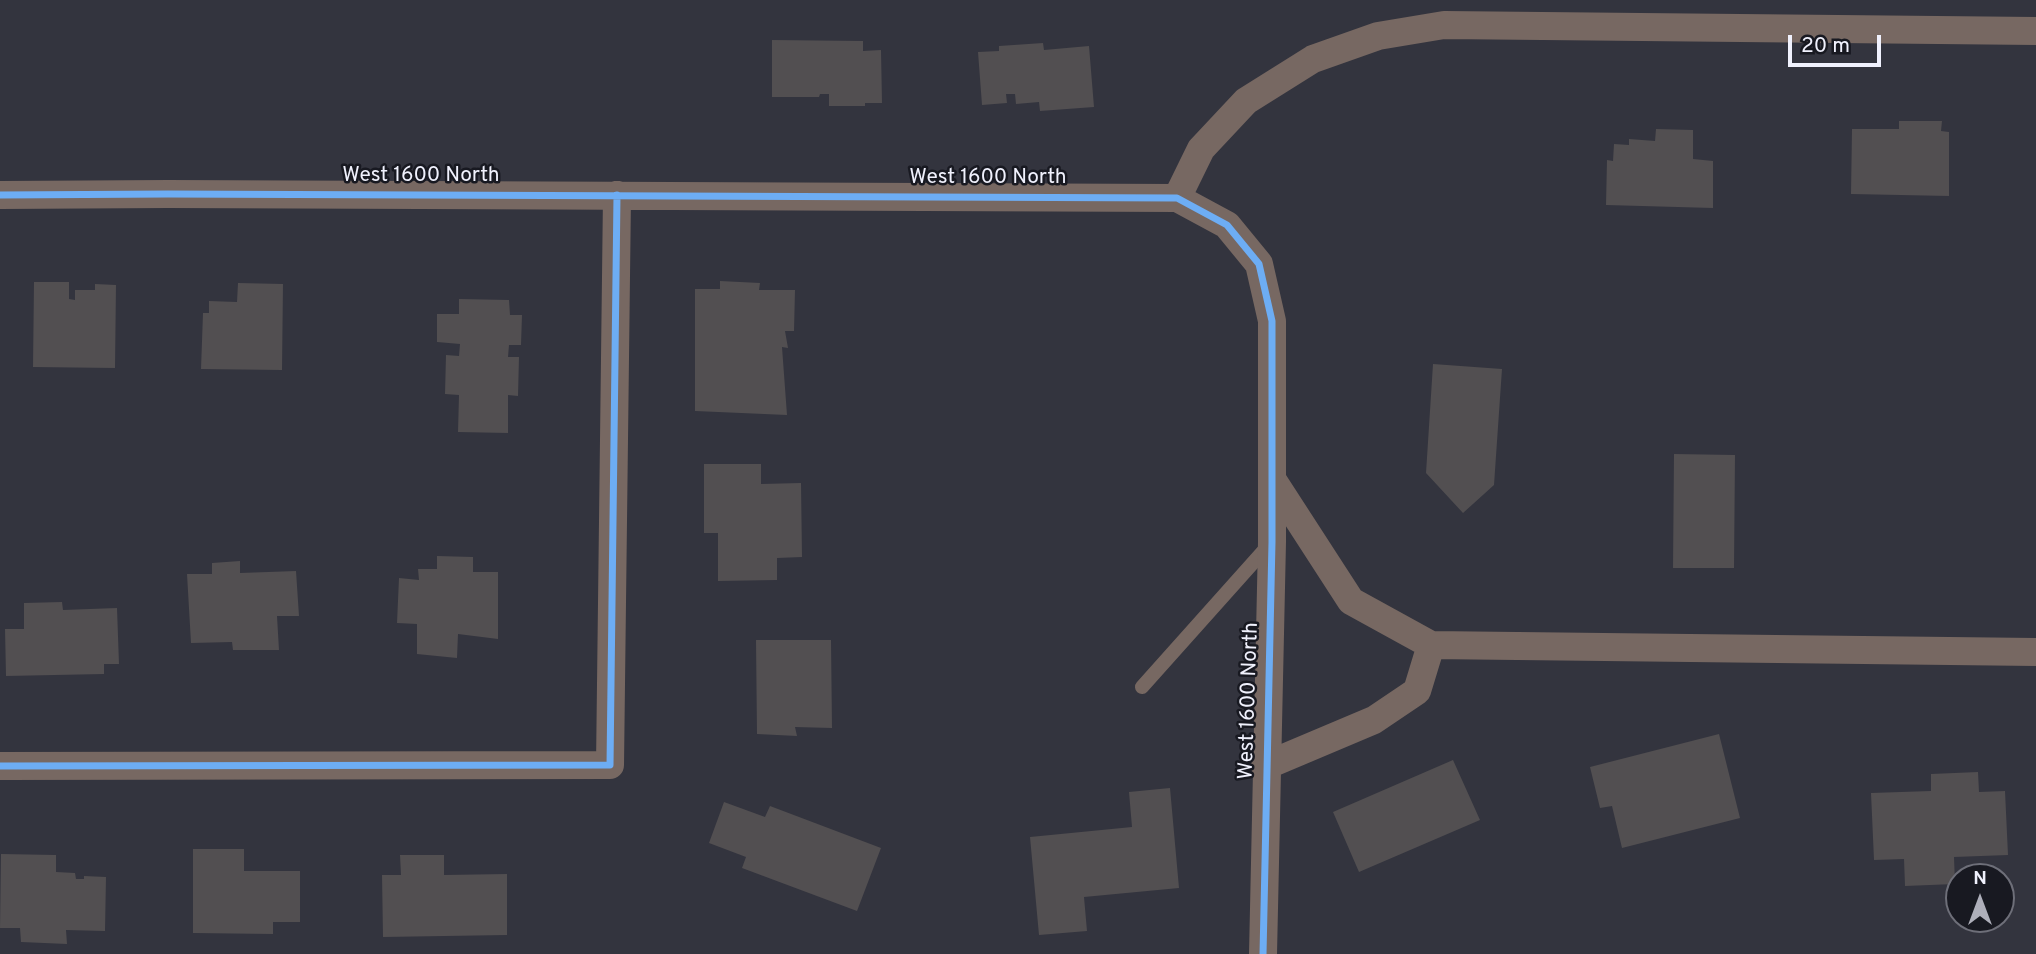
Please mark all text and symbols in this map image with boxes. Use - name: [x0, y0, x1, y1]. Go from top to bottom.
- scale bar: [1791, 21, 1884, 65]
- text: 20 m: [1801, 33, 1850, 60]
- street label: West 1600 North: [342, 164, 500, 190]
- street label: West 1600 North: [909, 166, 1067, 192]
- street label: West 1600 North: [1235, 622, 1265, 780]
- north arrow: [1945, 863, 2015, 933]
- text: N: [1973, 867, 1987, 891]

